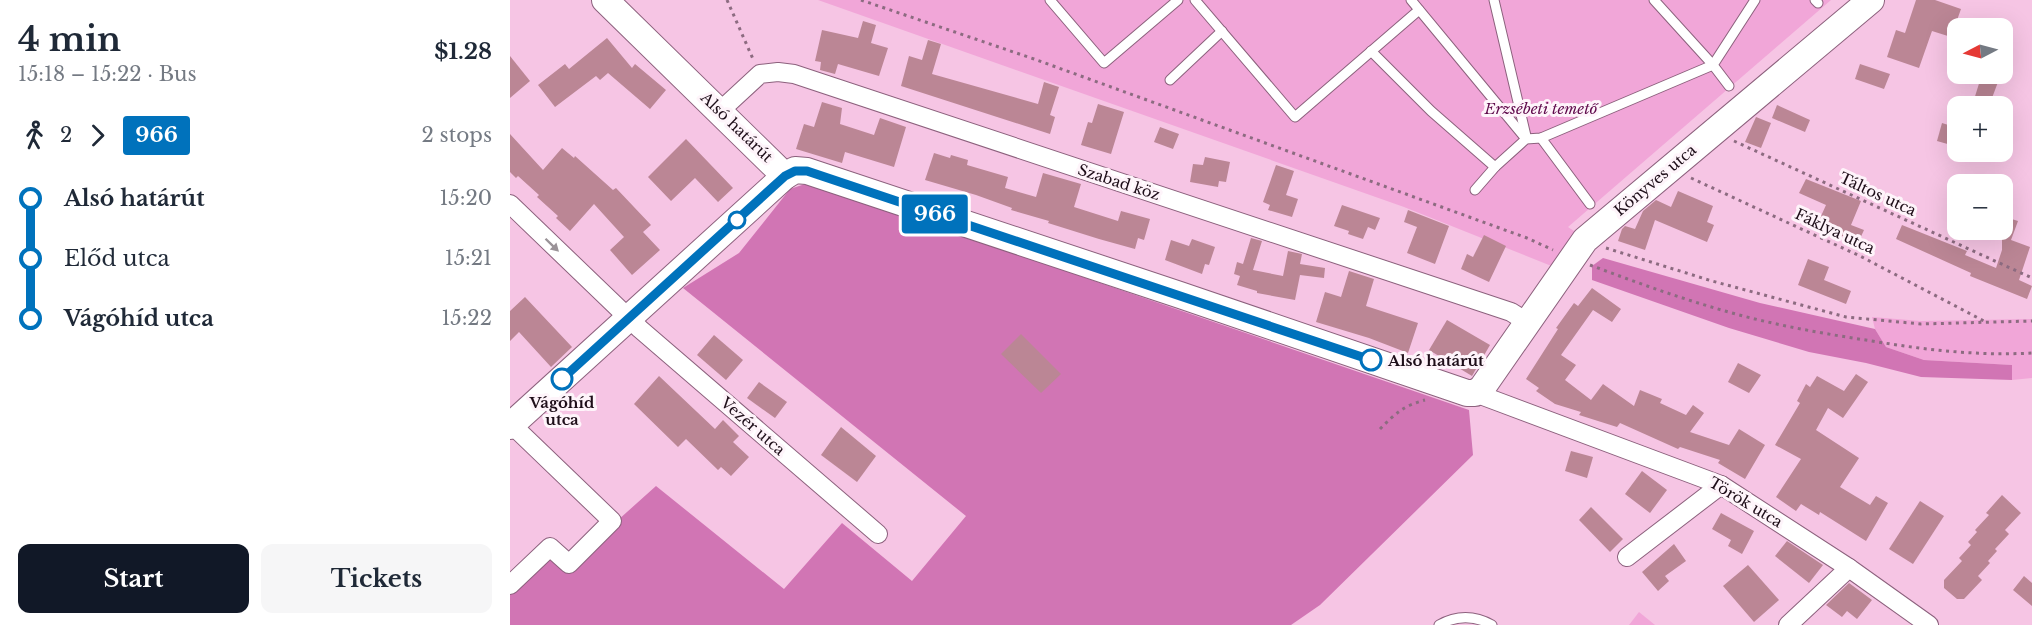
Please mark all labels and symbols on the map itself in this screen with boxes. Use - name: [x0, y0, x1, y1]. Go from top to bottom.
- north arrow: [1947, 18, 2013, 84]
- street label: Alsó határút: [696, 87, 777, 166]
- park label: Erzsébeti temető: [1484, 99, 1600, 118]
- street label: Könyves utca: [1610, 140, 1700, 220]
- street label: Szabad köz: [1075, 160, 1163, 204]
- street label: Táltos utca: [1837, 168, 1920, 220]
- line badge: 966: [900, 194, 970, 234]
- street label: Fáklya utca: [1792, 204, 1879, 258]
- unlabelled marker: [728, 211, 746, 229]
- one-way arrow: [544, 238, 559, 252]
- marker: Alsó határút: [1360, 349, 1382, 371]
- place label: Alsó határút: [1387, 351, 1484, 370]
- marker: Vágóhíd utca: [551, 368, 573, 390]
- street label: Vezér utca: [716, 392, 790, 460]
- place label: Vágóhíd utca: [529, 393, 595, 429]
- street label: Török utca: [1706, 473, 1787, 532]

